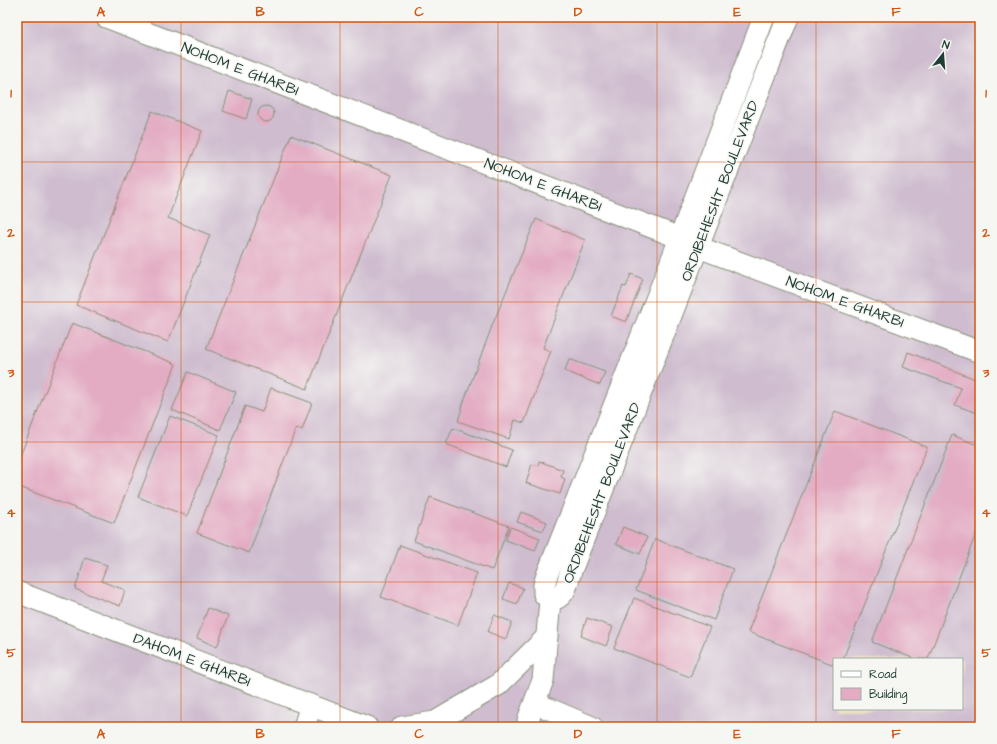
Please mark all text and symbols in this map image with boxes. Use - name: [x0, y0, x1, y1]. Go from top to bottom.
- text: A: [97, 3, 106, 21]
- text: B: [255, 3, 265, 21]
- text: C: [414, 3, 424, 21]
- text: D: [574, 3, 583, 21]
- text: E: [733, 3, 741, 21]
- text: F: [891, 3, 901, 21]
- north arrow: [923, 34, 963, 74]
- street label: NOHOM E GHARBI: [178, 37, 302, 101]
- text: N: [940, 37, 951, 53]
- text: 1: [10, 84, 12, 102]
- text: 1: [985, 84, 987, 102]
- street label: ORDIBEHESHT BOULEVARD: [676, 97, 764, 284]
- street label: NOHOM E GHARBI: [481, 153, 605, 217]
- text: 2: [6, 224, 15, 242]
- text: 2: [981, 224, 990, 242]
- street label: NOHOM E GHARBI: [783, 271, 907, 333]
- text: 3: [7, 364, 15, 382]
- text: 3: [982, 364, 990, 382]
- street label: ORDIBEHESHT BOULEVARD: [558, 399, 646, 586]
- text: 4: [7, 504, 16, 522]
- text: 4: [982, 504, 991, 522]
- street label: DAHOM E GHARBI: [130, 628, 254, 692]
- text: 5: [6, 644, 16, 662]
- text: 5: [981, 644, 991, 662]
- legend: [833, 658, 963, 710]
- text: Road: [869, 666, 897, 683]
- text: Building: [869, 686, 907, 704]
- text: A: [97, 725, 106, 743]
- text: B: [255, 725, 265, 743]
- text: C: [414, 725, 424, 743]
- text: D: [574, 725, 583, 743]
- text: E: [733, 725, 741, 743]
- text: F: [891, 725, 901, 743]

